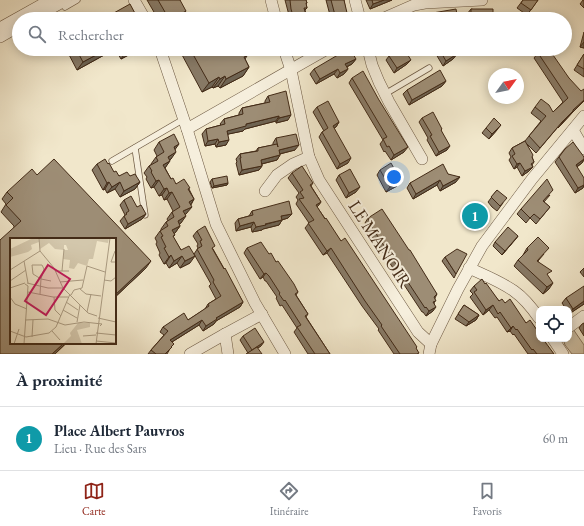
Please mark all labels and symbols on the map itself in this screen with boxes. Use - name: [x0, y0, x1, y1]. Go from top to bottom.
- north arrow: [488, 68, 524, 104]
- your location: [384, 167, 404, 187]
- street label: LE MANOIR: [344, 196, 417, 292]
- pin: 1: [462, 201, 488, 231]
- inset map: [10, 238, 116, 344]

